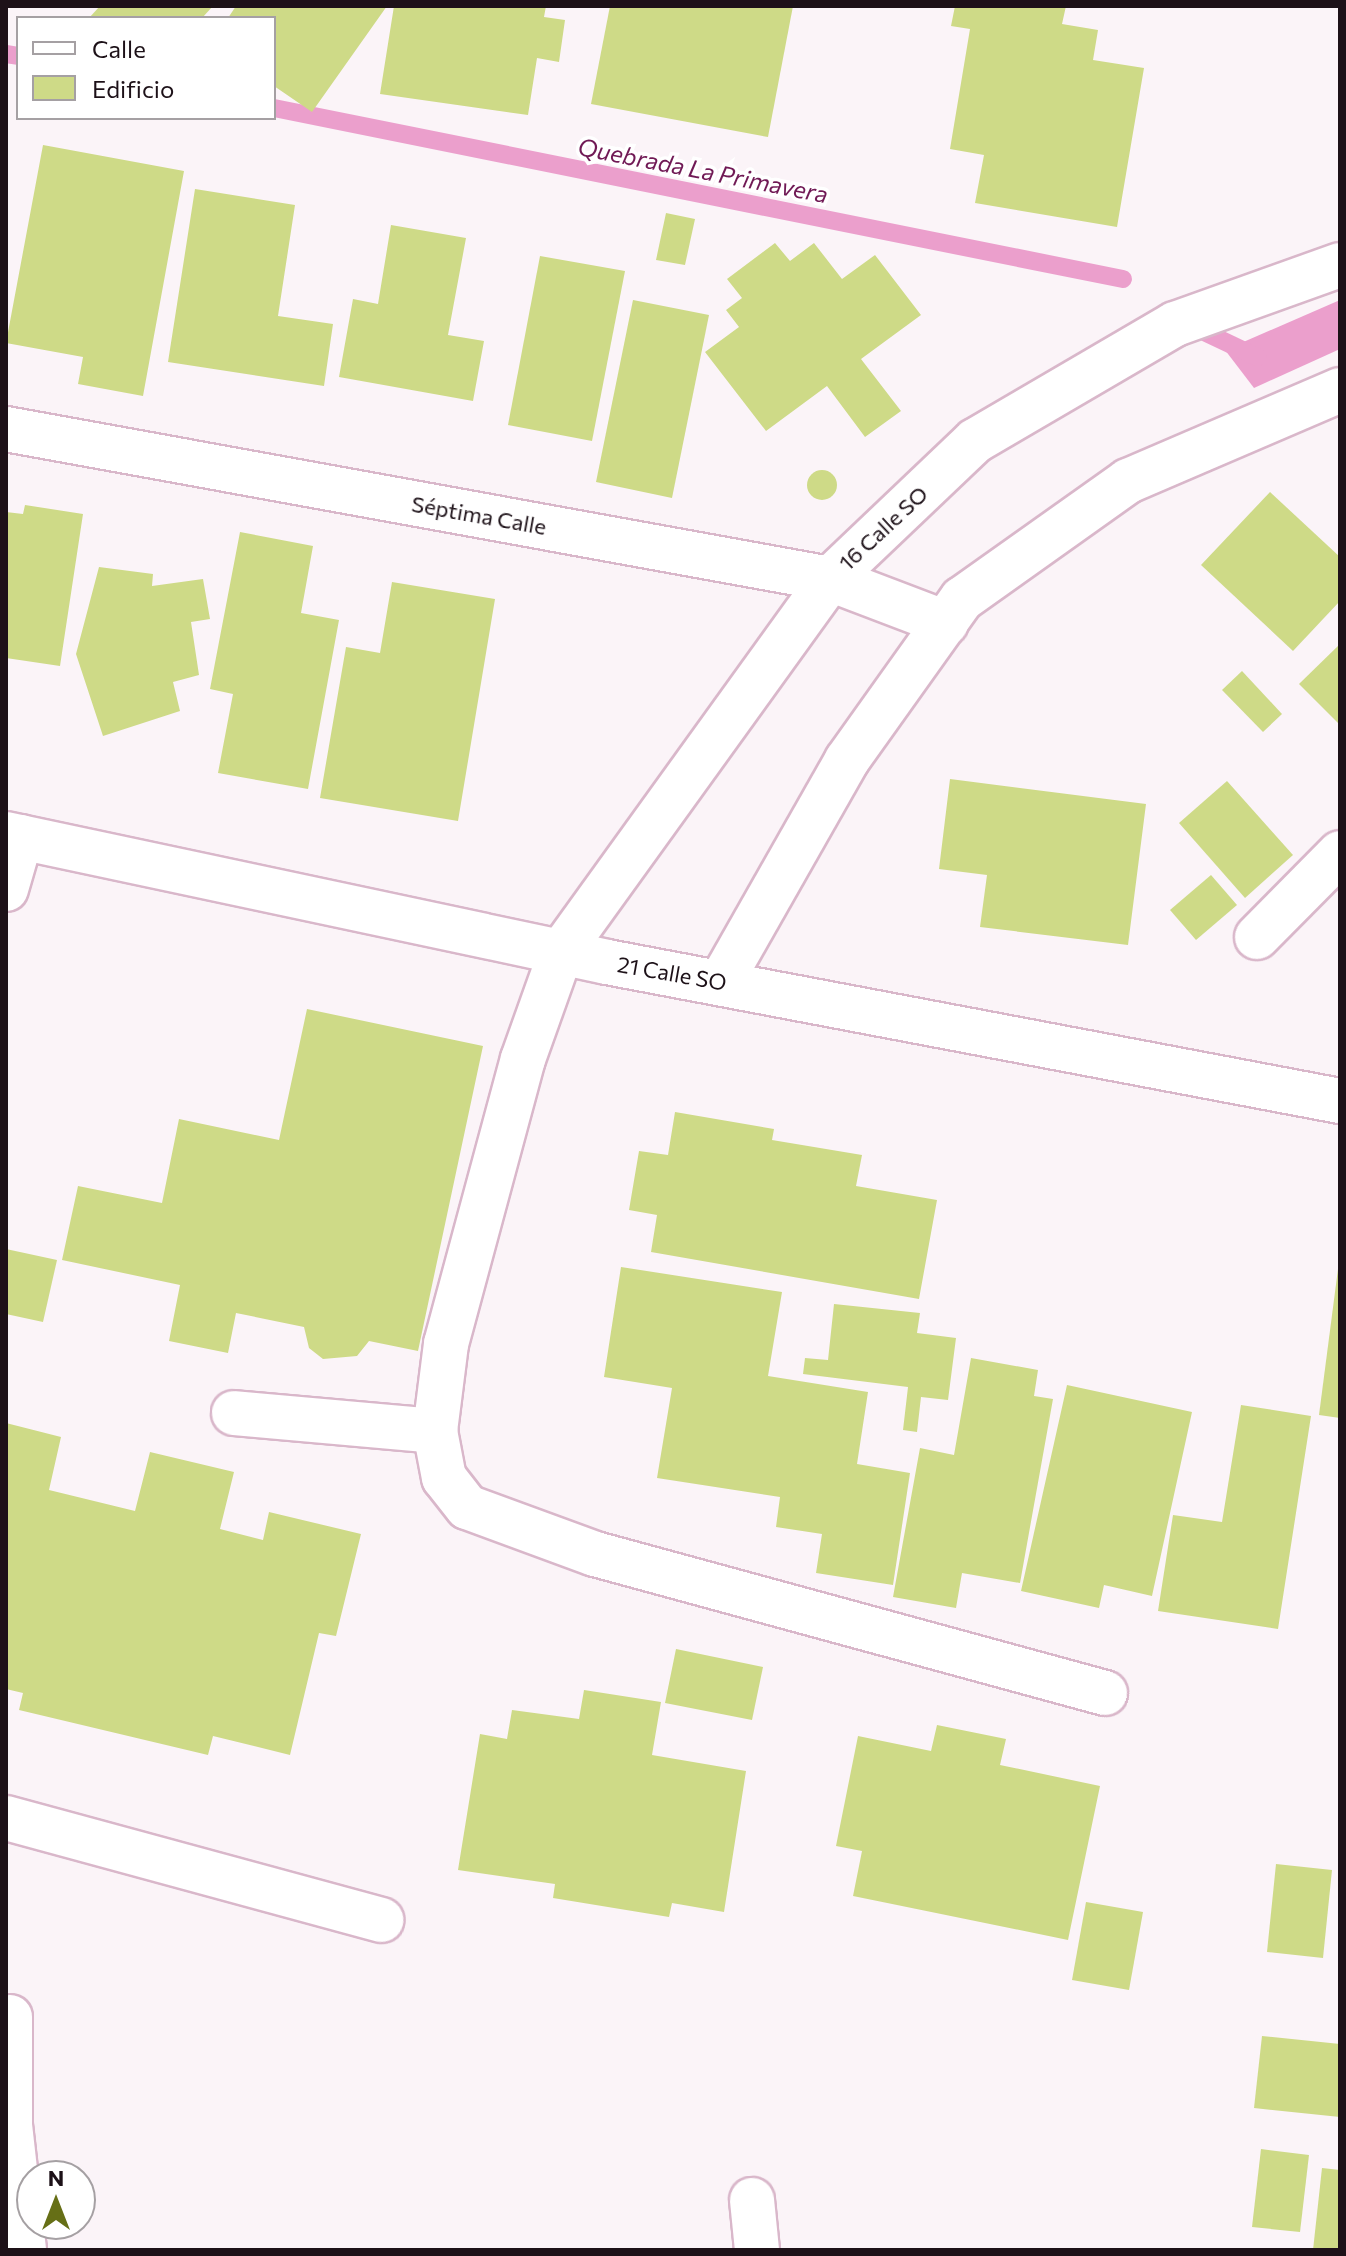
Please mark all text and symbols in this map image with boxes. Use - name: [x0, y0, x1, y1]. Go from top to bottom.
- legend: [16, 16, 276, 120]
- text: Calle: [92, 34, 146, 63]
- text: Edificio: [92, 74, 174, 103]
- water label: Quebrada La Primavera: [576, 132, 830, 208]
- street label: 16 Calle SO: [833, 480, 933, 576]
- street label: Séptima Calle: [410, 490, 548, 540]
- street label: 21 Calle SO: [615, 950, 729, 996]
- north arrow: [16, 2160, 96, 2240]
- text: N: [48, 2164, 64, 2191]

